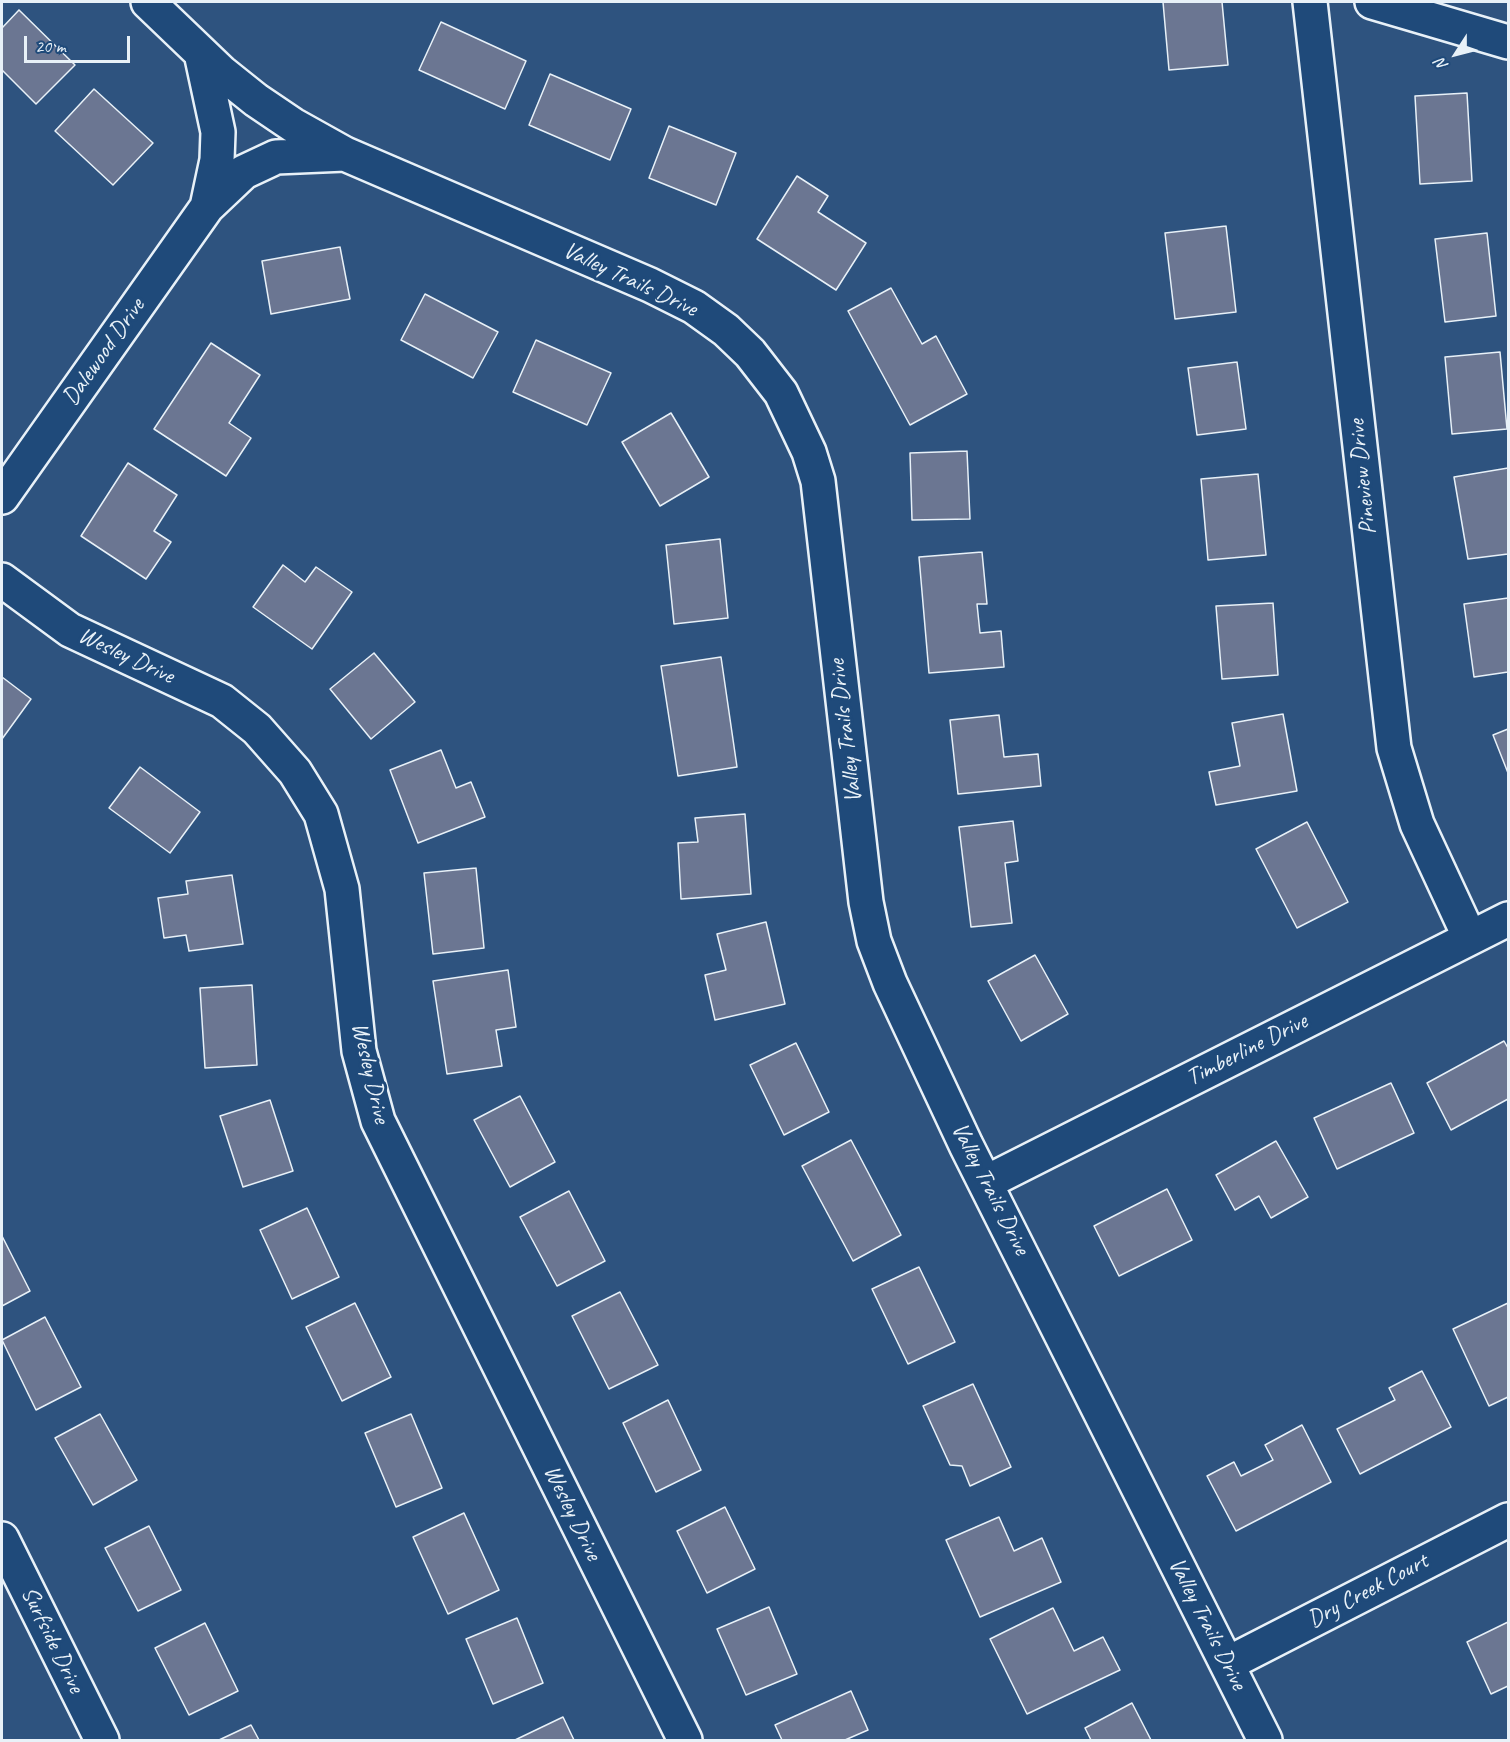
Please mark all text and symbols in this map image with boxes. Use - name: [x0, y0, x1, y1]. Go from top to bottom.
- scale bar: [27, 24, 134, 62]
- north arrow: [1426, 24, 1486, 84]
- text: 20 m: [35, 35, 66, 57]
- text: N: [1430, 55, 1452, 74]
- street label: Valley Trails Drive: [558, 236, 702, 324]
- street label: Dalewood Drive: [57, 293, 151, 411]
- street label: Pineview Drive: [1343, 418, 1383, 536]
- street label: Wesley Drive: [73, 621, 179, 691]
- street label: Valley Trails Drive: [823, 657, 869, 805]
- street label: Timberline Drive: [1182, 1007, 1312, 1093]
- street label: Wesley Drive: [344, 1020, 396, 1126]
- street label: Valley Trails Drive: [944, 1118, 1036, 1260]
- street label: Wesley Drive: [537, 1461, 607, 1565]
- street label: Dry Creek Court: [1303, 1547, 1433, 1635]
- street label: Valley Trails Drive: [1161, 1553, 1253, 1695]
- street label: Surfside Drive: [14, 1582, 90, 1698]

